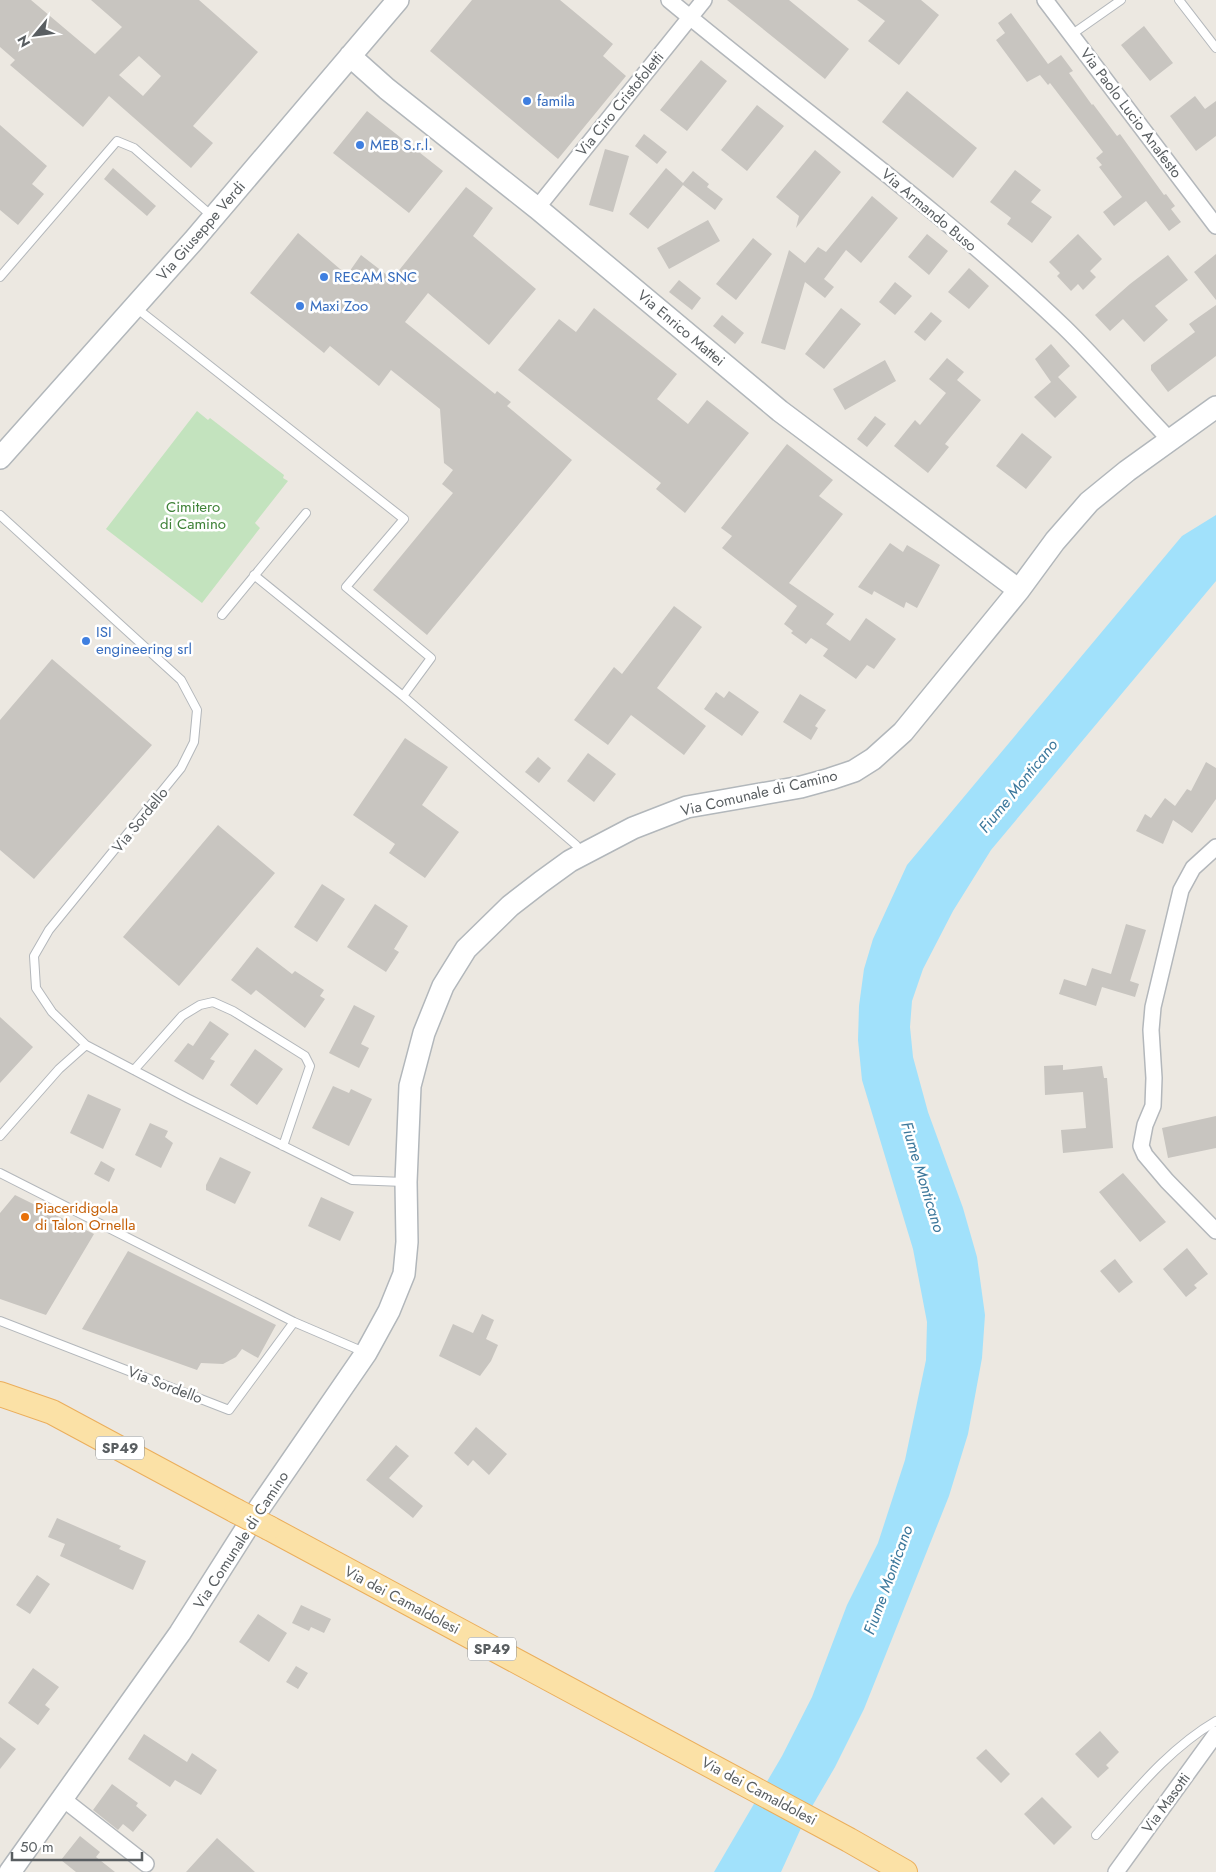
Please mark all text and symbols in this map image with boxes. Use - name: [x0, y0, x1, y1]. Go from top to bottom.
- north arrow: [10, 10, 60, 60]
- text: N: [12, 32, 35, 51]
- street label: Via Paolo Lucio Anafesto: [1075, 43, 1187, 183]
- street label: Via Ciro Cristofoletti: [571, 47, 669, 161]
- place label: famila: [537, 90, 575, 112]
- marker: famila: [521, 95, 533, 107]
- place label: MEB S.r.l.: [370, 134, 433, 156]
- marker: MEB S.r.l.: [354, 139, 366, 151]
- street label: Via Armando Buso: [876, 163, 982, 257]
- street label: Via Giuseppe Verdi: [151, 176, 251, 286]
- place label: RECAM SNC: [334, 266, 417, 288]
- marker: RECAM SNC: [318, 271, 330, 283]
- street label: Via Enrico Mattei: [632, 285, 730, 371]
- place label: Maxi Zoo: [310, 295, 368, 317]
- marker: Maxi Zoo: [294, 300, 306, 312]
- park label: Cimitero di Camino: [160, 496, 226, 535]
- place label: ISI engineering srl: [96, 621, 192, 660]
- marker: ISI engineering srl: [80, 635, 92, 647]
- water label: Fiume Monticano: [973, 734, 1063, 838]
- street label: Via Comunale di Camino: [678, 764, 840, 822]
- street label: Via Sordello: [107, 783, 173, 857]
- water label: Fiume Monticano: [895, 1119, 951, 1236]
- place label: Piaceridigola di Talon Ornella: [35, 1197, 135, 1236]
- marker: Piaceridigola di Talon Ornella: [19, 1211, 31, 1223]
- street label: Via Sordello: [124, 1361, 206, 1409]
- road number: SP49: [96, 1436, 144, 1460]
- street label: Via Comunale di Camino: [188, 1467, 294, 1613]
- water label: Fiume Monticano: [858, 1522, 919, 1638]
- street label: Via dei Camaldolesi: [340, 1560, 464, 1640]
- road number: SP49: [468, 1638, 516, 1660]
- street label: Via dei Camaldolesi: [697, 1751, 821, 1831]
- street label: Via Masotti: [1136, 1768, 1196, 1838]
- scale bar: [12, 1830, 142, 1862]
- text: 50 m: [20, 1836, 54, 1858]

